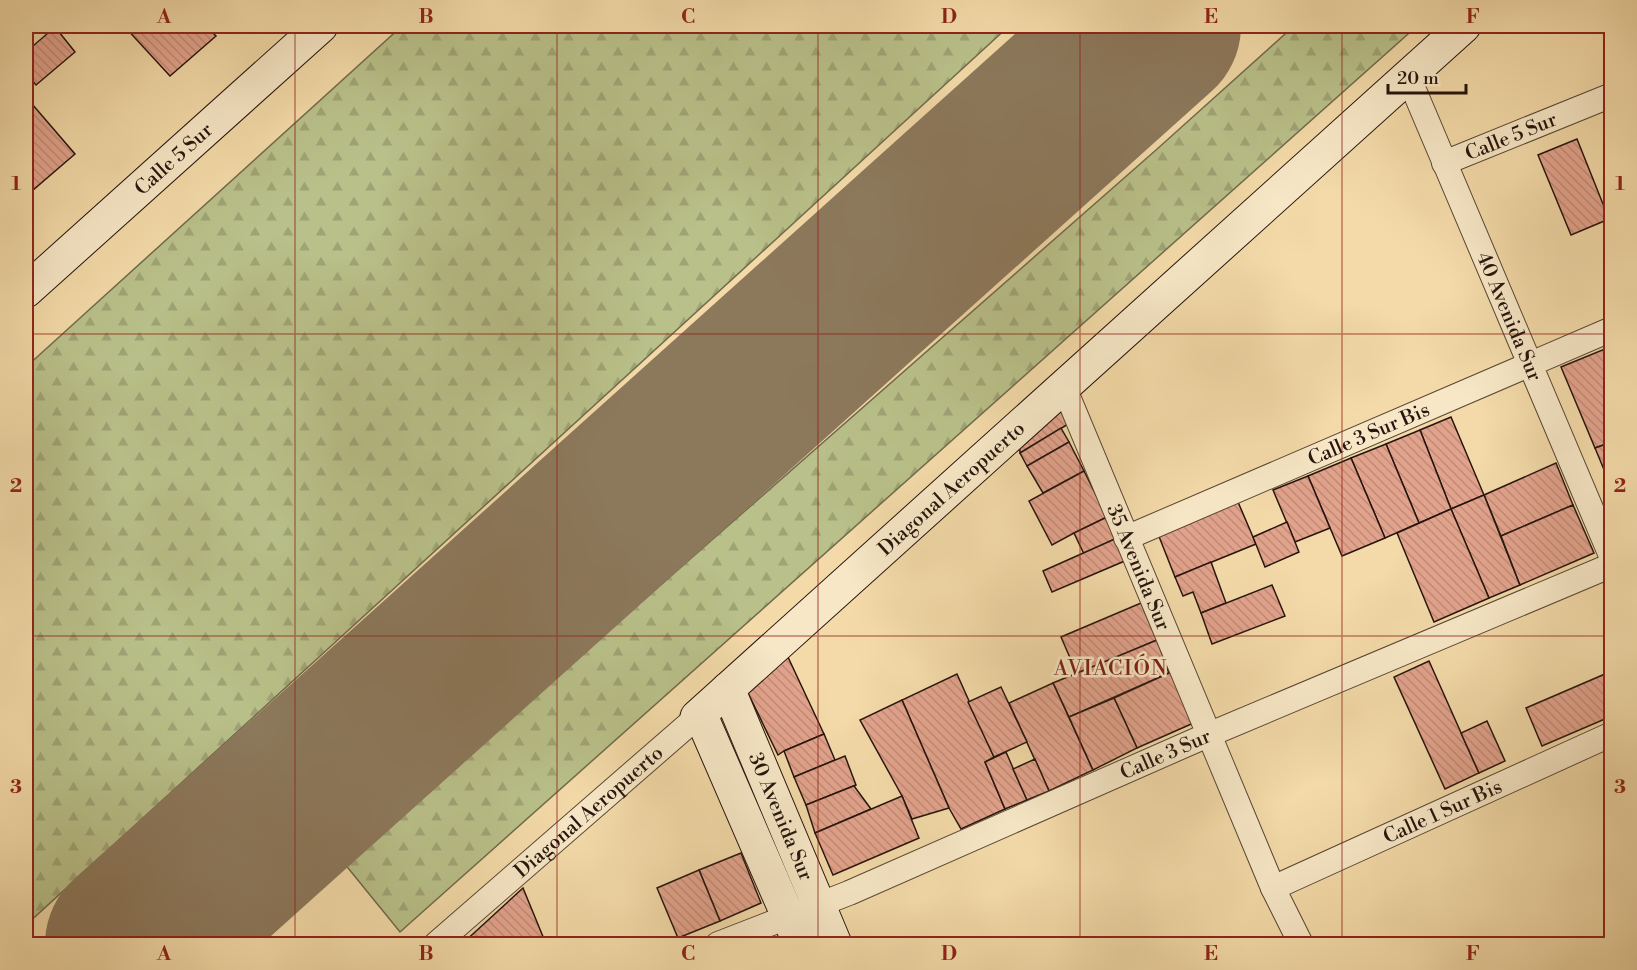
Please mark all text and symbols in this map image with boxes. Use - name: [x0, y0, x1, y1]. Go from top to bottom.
- text: A: [156, 5, 172, 30]
- text: B: [418, 5, 434, 30]
- text: C: [681, 5, 695, 30]
- text: D: [941, 5, 957, 30]
- text: E: [1204, 5, 1218, 30]
- text: F: [1466, 5, 1480, 30]
- scale bar: [1388, 57, 1466, 95]
- text: 20 m: [1397, 67, 1439, 90]
- street label: Calle 5 Sur: [1462, 108, 1561, 167]
- street label: Calle 5 Sur: [130, 118, 219, 201]
- text: 1: [11, 172, 21, 197]
- text: 1: [1615, 172, 1625, 197]
- street label: 40 Avenida Sur: [1470, 249, 1547, 385]
- street label: Calle 3 Sur Bis: [1304, 398, 1434, 472]
- street label: Diagonal Aeropuerto: [873, 417, 1031, 562]
- text: 2: [10, 474, 22, 499]
- text: 2: [1614, 474, 1626, 499]
- street label: 35 Avenida Sur: [1100, 501, 1175, 635]
- district label: AVIACIÓN: [1053, 653, 1168, 682]
- street label: Calle 3 Sur: [1116, 724, 1215, 786]
- street label: Diagonal Aeropuerto: [510, 741, 669, 884]
- street label: 30 Avenida Sur: [742, 749, 818, 885]
- text: 3: [10, 775, 22, 800]
- street label: Calle 1 Sur Bis: [1380, 775, 1506, 850]
- text: 3: [1614, 775, 1626, 800]
- text: A: [156, 942, 172, 967]
- text: B: [418, 942, 434, 967]
- text: C: [681, 942, 695, 967]
- text: D: [941, 942, 957, 967]
- text: E: [1204, 942, 1218, 967]
- text: F: [1466, 942, 1480, 967]

